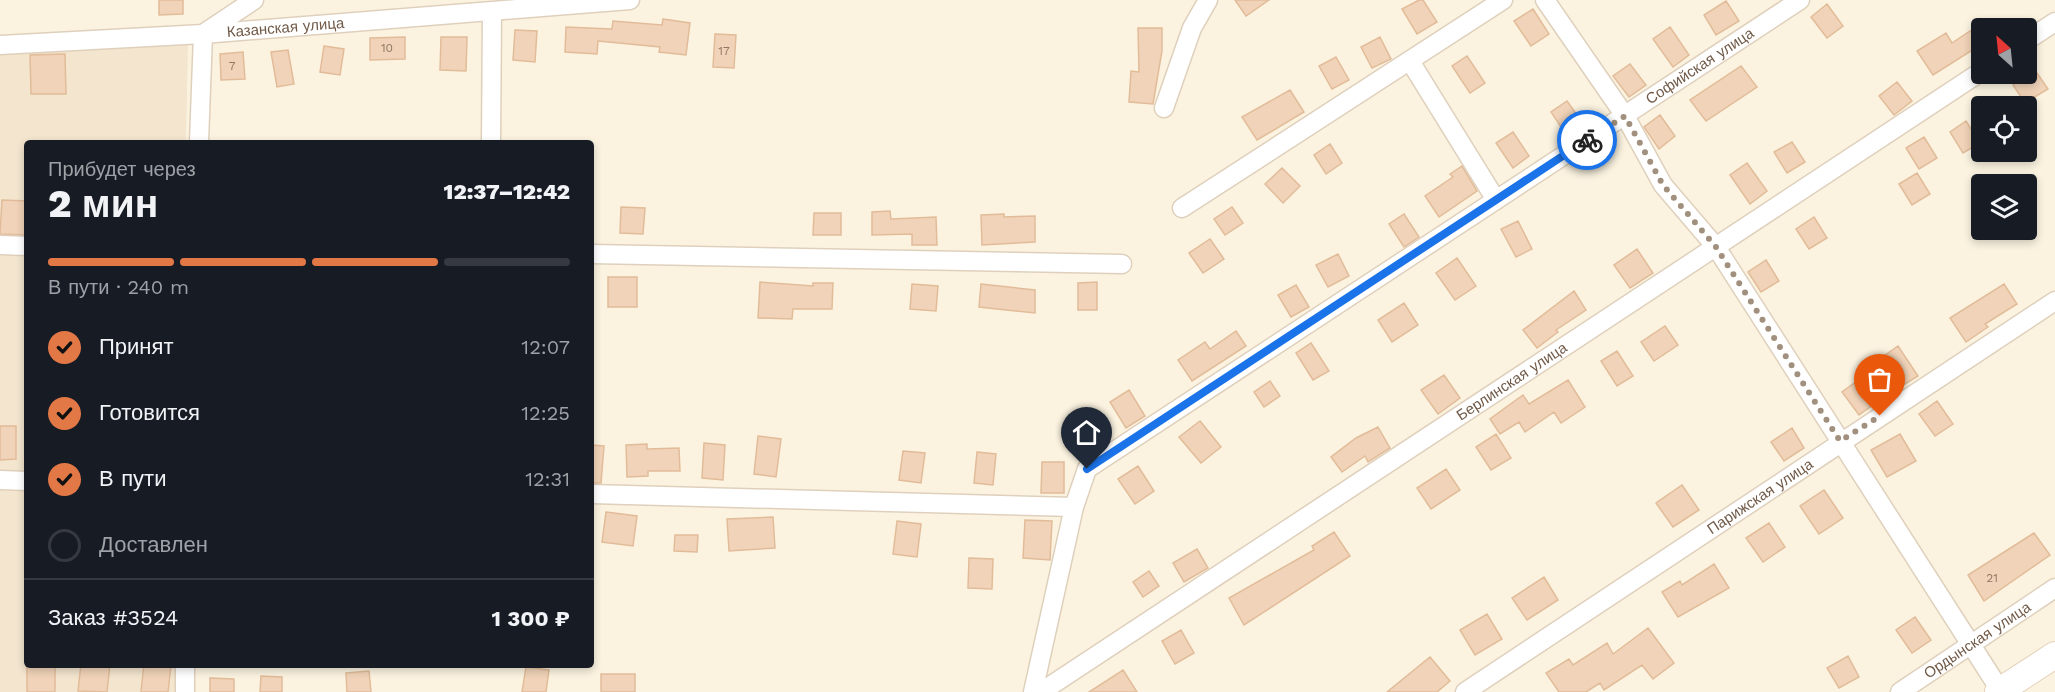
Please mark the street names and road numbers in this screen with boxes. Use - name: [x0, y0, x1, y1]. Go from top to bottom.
- street label: Казанская улица: [226, 14, 345, 41]
- street label: Софийская улица: [1642, 24, 1758, 108]
- street label: Берлинская улица: [1453, 338, 1571, 424]
- street label: Парижская улица: [1704, 455, 1817, 538]
- street label: Ордынская улица: [1920, 598, 2035, 682]

